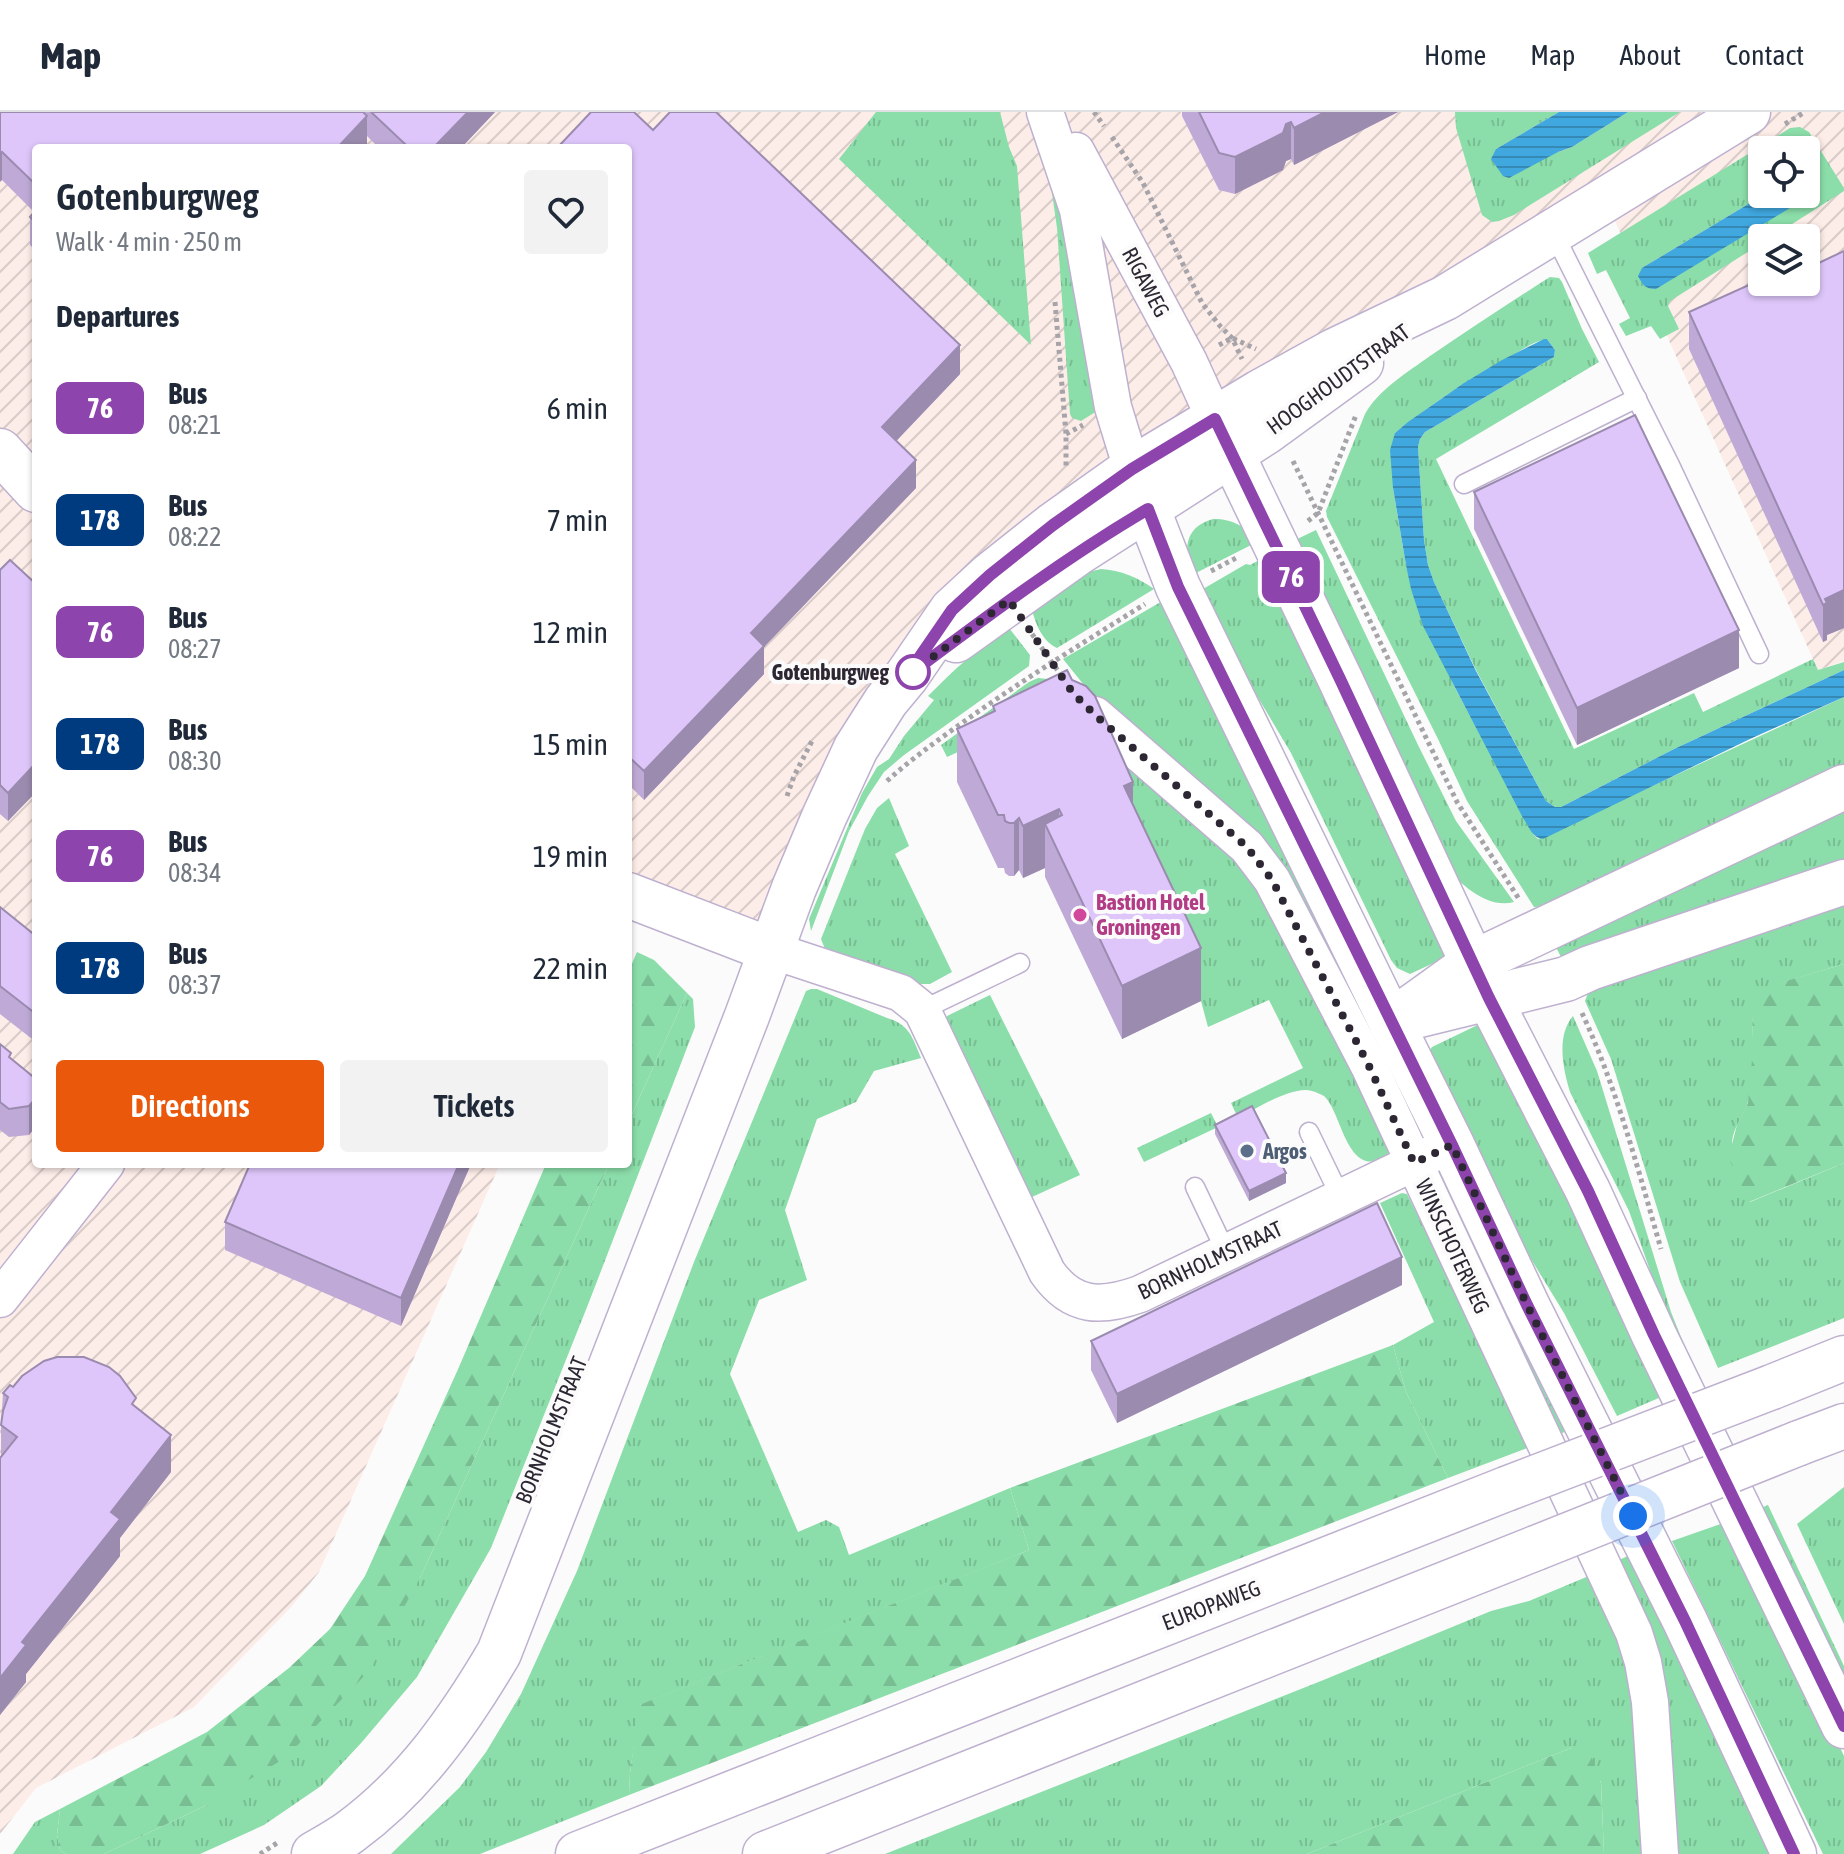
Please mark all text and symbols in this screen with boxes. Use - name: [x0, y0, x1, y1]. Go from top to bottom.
- text: Map: [40, 34, 101, 77]
- text: Home: [1424, 39, 1486, 71]
- text: Map: [1530, 39, 1575, 71]
- text: About: [1619, 39, 1681, 71]
- text: Contact: [1725, 39, 1804, 71]
- map controls: [1748, 136, 1820, 296]
- button: locate: [1748, 136, 1820, 208]
- button: heart: [524, 170, 608, 254]
- text: Gotenburgweg: [56, 175, 259, 218]
- button: layers: [1748, 224, 1820, 296]
- text: Walk · 4 min · 250 m: [56, 227, 242, 257]
- street label: RIGAWEG: [1117, 243, 1175, 321]
- text: Departures: [56, 299, 179, 333]
- street label: HOOGHOUDTSTRAAT: [1261, 318, 1415, 440]
- text: Bus: [168, 376, 207, 410]
- text: 6 min: [547, 391, 608, 425]
- text: 76: [87, 392, 113, 424]
- text: 08:21: [168, 410, 222, 440]
- text: Bus: [168, 488, 207, 522]
- text: 7 min: [547, 503, 608, 537]
- text: 178: [80, 504, 120, 536]
- text: 08:22: [168, 522, 222, 552]
- line badge: 76: [1255, 551, 1327, 603]
- text: 76: [1278, 561, 1304, 593]
- text: Bus: [168, 600, 207, 634]
- text: 12 min: [533, 615, 608, 649]
- text: 76: [87, 616, 113, 648]
- text: 08:27: [168, 634, 222, 664]
- marker: Gotenburgweg: [896, 655, 930, 689]
- place label: Gotenburgweg: [772, 659, 890, 685]
- text: Bus: [168, 712, 207, 746]
- text: 15 min: [533, 727, 608, 761]
- text: 178: [80, 728, 120, 760]
- text: 08:30: [168, 746, 222, 776]
- text: Bus: [168, 824, 207, 858]
- text: 19 min: [533, 839, 608, 873]
- text: 76: [87, 840, 113, 872]
- text: 08:34: [168, 858, 222, 888]
- place label: Bastion Hotel Groningen: [1096, 889, 1206, 940]
- marker: Bastion Hotel Groningen: [1071, 906, 1089, 924]
- text: Bus: [168, 936, 207, 970]
- text: 22 min: [533, 951, 608, 985]
- text: 178: [80, 952, 120, 984]
- text: 08:37: [168, 970, 222, 1000]
- button: Directions: [56, 1060, 324, 1152]
- button: Tickets: [340, 1060, 608, 1152]
- place label: Argos: [1262, 1138, 1307, 1164]
- marker: Argos: [1238, 1142, 1256, 1160]
- street label: WINSCHOTERWEG: [1410, 1174, 1496, 1318]
- street label: BORNHOLMSTRAAT: [1134, 1215, 1287, 1305]
- street label: BORNHOLMSTRAAT: [510, 1352, 592, 1507]
- your location: [1613, 1496, 1653, 1536]
- street label: EUROPAWEG: [1158, 1574, 1264, 1636]

